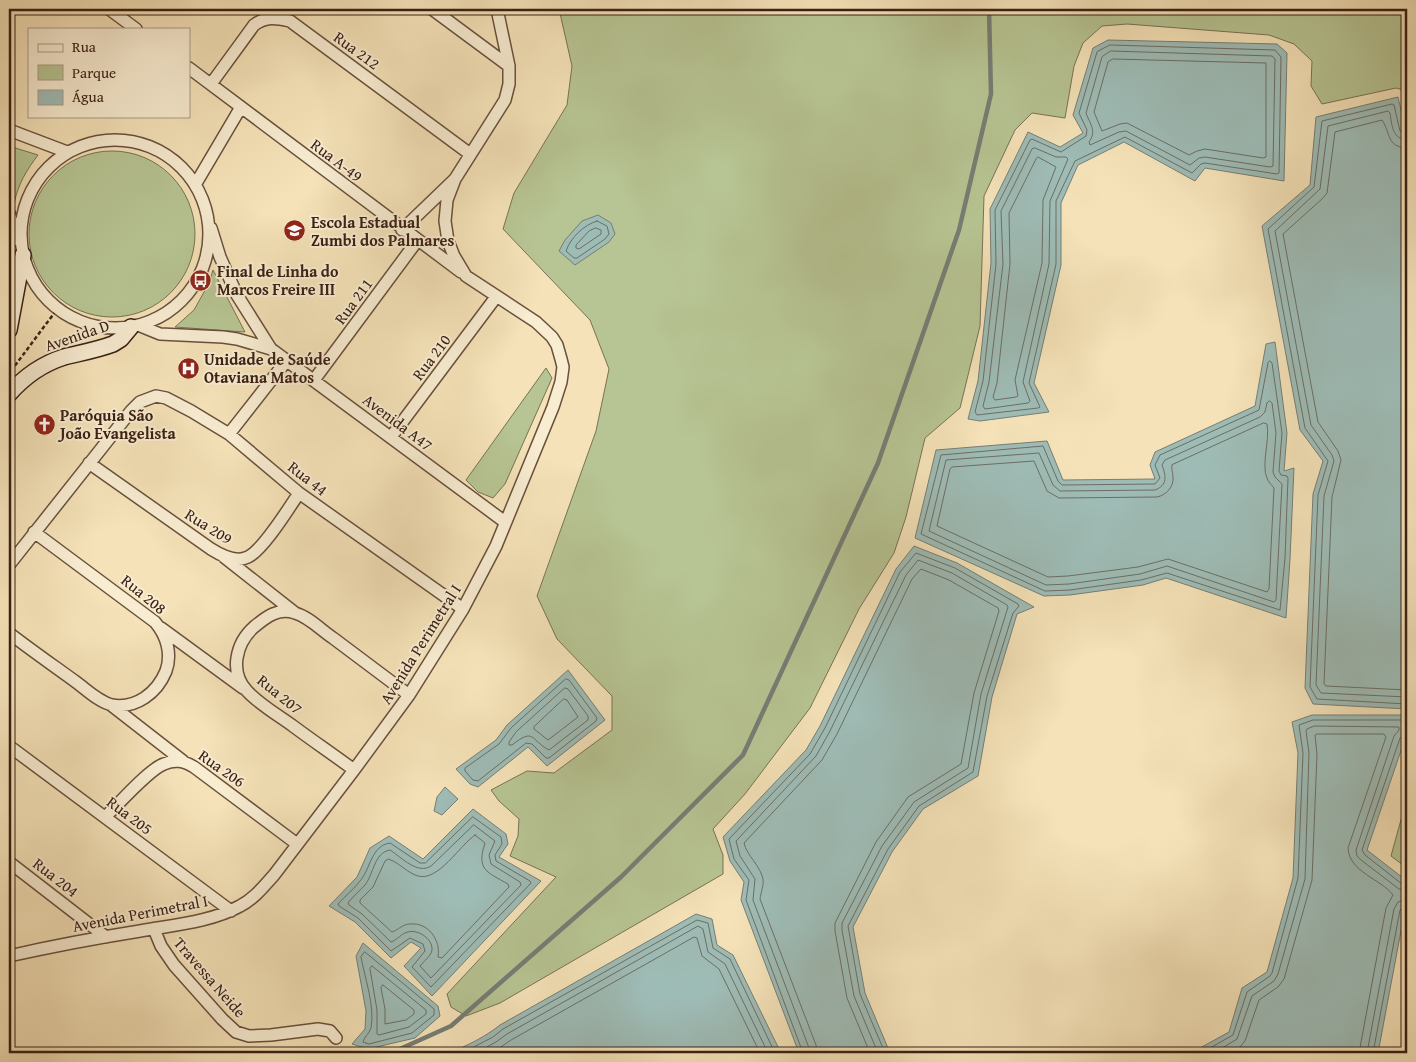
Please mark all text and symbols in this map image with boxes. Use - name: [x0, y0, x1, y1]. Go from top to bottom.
- street label: Rua 212: [329, 25, 385, 75]
- legend: [28, 28, 190, 118]
- text: Rua: [72, 36, 96, 57]
- text: Parque: [72, 62, 116, 83]
- text: Água: [72, 86, 104, 107]
- street label: Rua A-49: [306, 132, 368, 188]
- place label: Escola Estadual Zumbi dos Palmares: [311, 210, 454, 252]
- school or university icon: Escola Estadual Zumbi dos Palmares: [283, 219, 307, 243]
- place label: Final de Linha do Marcos Freire III: [217, 259, 339, 301]
- bus stop icon: Final de Linha do Marcos Freire III: [189, 268, 213, 292]
- street label: Rua 211: [328, 273, 378, 329]
- street label: Avenida D: [41, 313, 113, 357]
- street label: Rua 210: [406, 329, 456, 385]
- place label: Unidade de Saúde Otaviana Matos: [204, 347, 331, 389]
- hospital icon: Unidade de Saúde Otaviana Matos: [176, 356, 200, 380]
- street label: Avenida A47: [358, 388, 438, 457]
- place label: Paróquia São João Evangelista: [57, 403, 177, 445]
- church icon: Paróquia São João Evangelista: [32, 412, 56, 436]
- street label: Rua 44: [283, 455, 333, 501]
- street label: Rua 209: [181, 502, 238, 550]
- street label: Rua 208: [116, 568, 172, 620]
- street label: Avenida Perimetral I: [373, 579, 467, 709]
- street label: Rua 207: [252, 668, 308, 720]
- street label: Rua 206: [194, 743, 250, 793]
- street label: Rua 205: [102, 790, 158, 840]
- street label: Rua 204: [28, 852, 84, 903]
- street label: Avenida Perimetral I: [70, 888, 210, 938]
- street label: Travessa Neide: [168, 931, 252, 1023]

